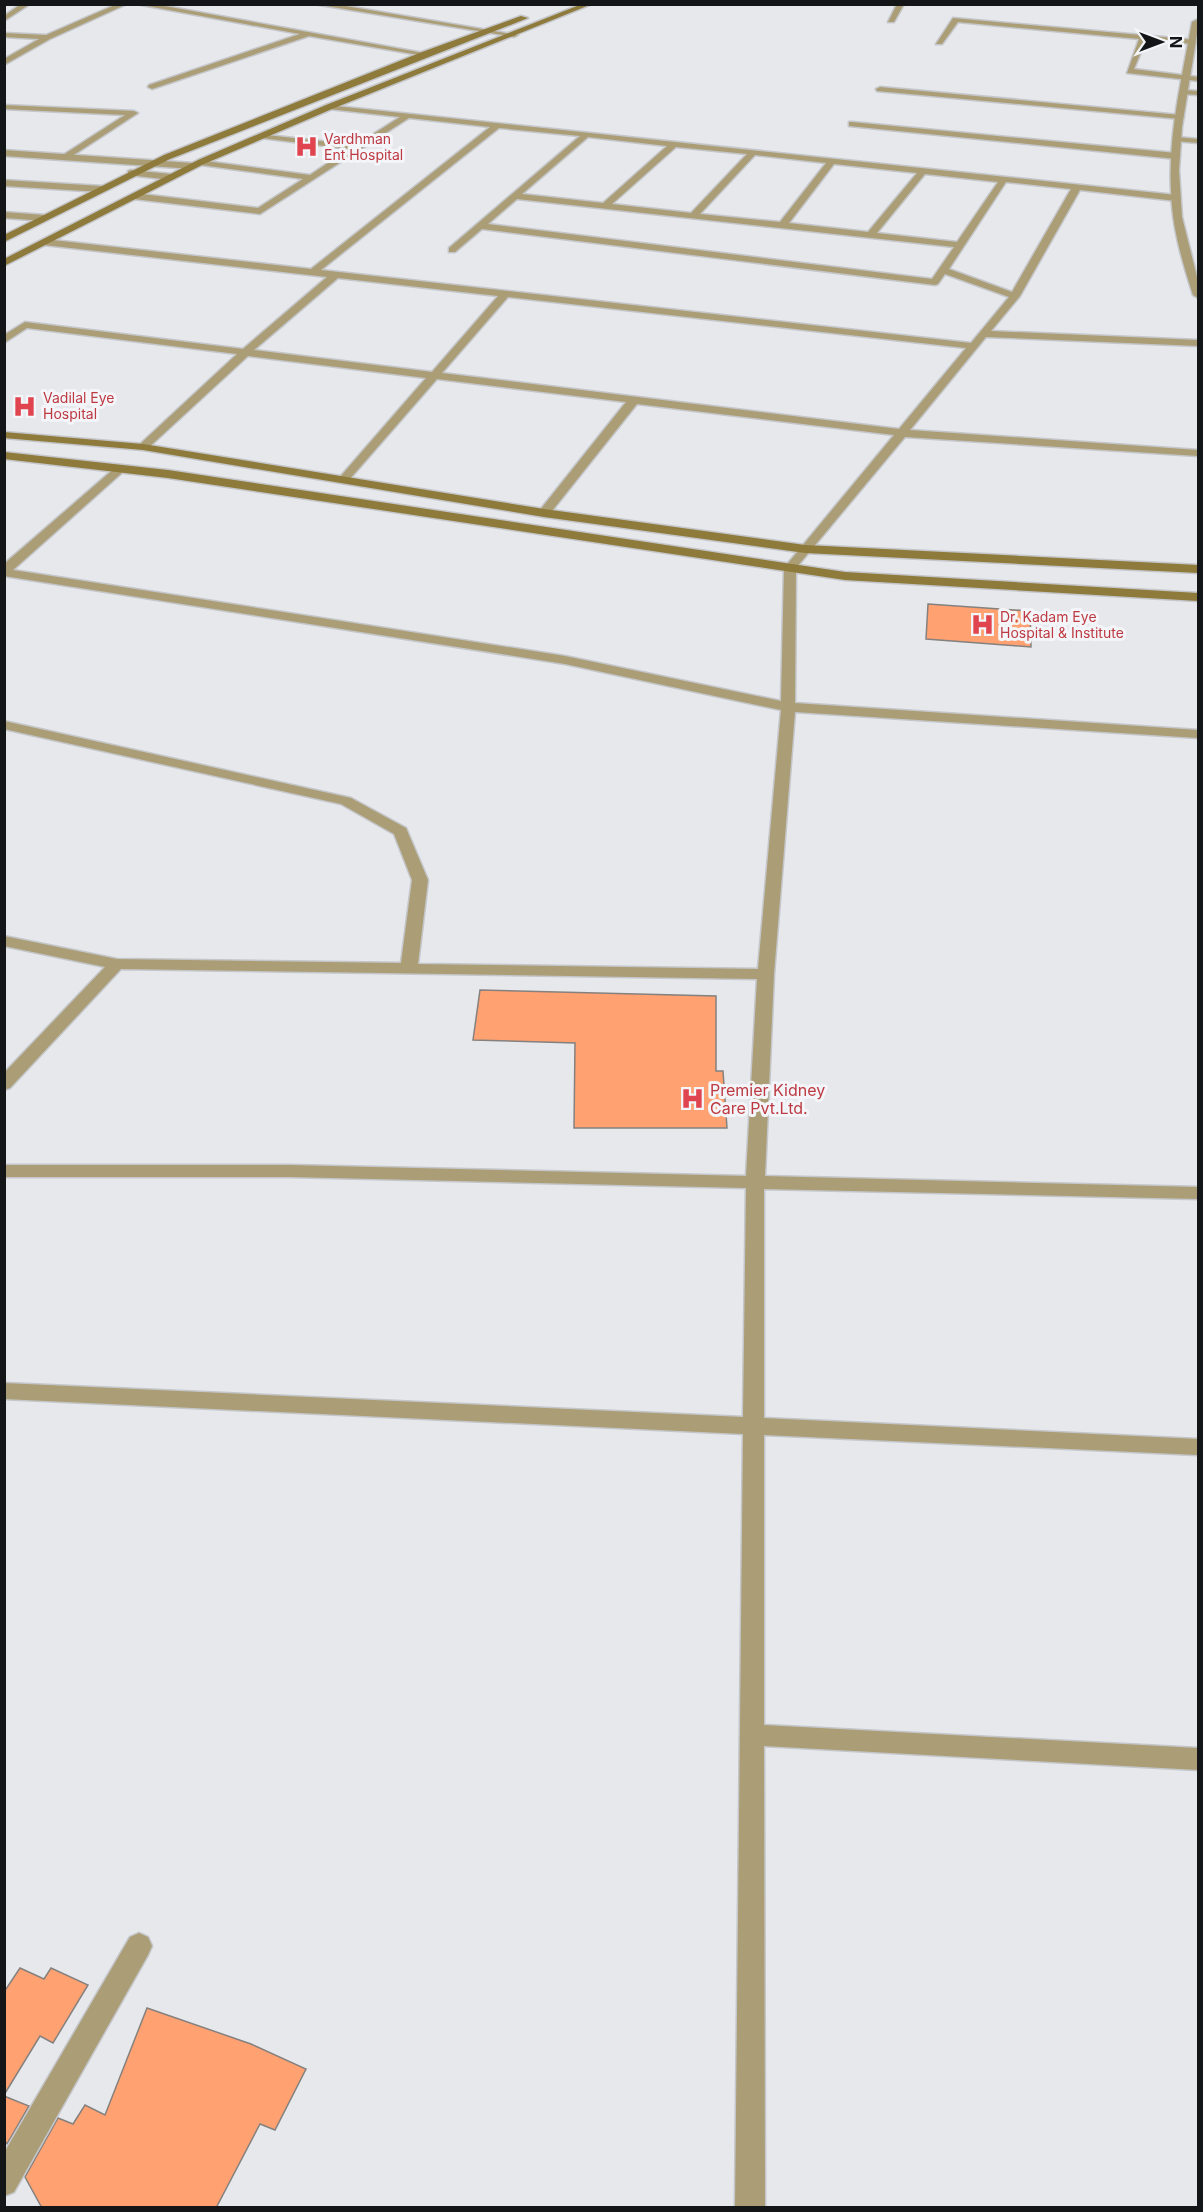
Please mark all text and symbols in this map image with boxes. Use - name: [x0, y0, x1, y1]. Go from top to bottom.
- north arrow: [1131, 12, 1191, 72]
- text: N: [1166, 36, 1186, 48]
- place label: Vardhman Ent Hospital: [324, 130, 403, 163]
- hospital icon: Vardhman Ent Hospital: [293, 134, 319, 160]
- place label: Vadilal Eye Hospital: [43, 389, 115, 422]
- hospital icon: Vadilal Eye Hospital: [12, 393, 38, 419]
- place label: Dr. Kadam Eye Hospital & Institute: [1000, 608, 1124, 641]
- hospital icon: Dr. Kadam Eye Hospital & Institute: [969, 612, 995, 638]
- place label: Premier Kidney Care Pvt.Ltd.: [710, 1080, 825, 1118]
- hospital icon: Premier Kidney Care Pvt.Ltd.: [679, 1086, 705, 1112]

